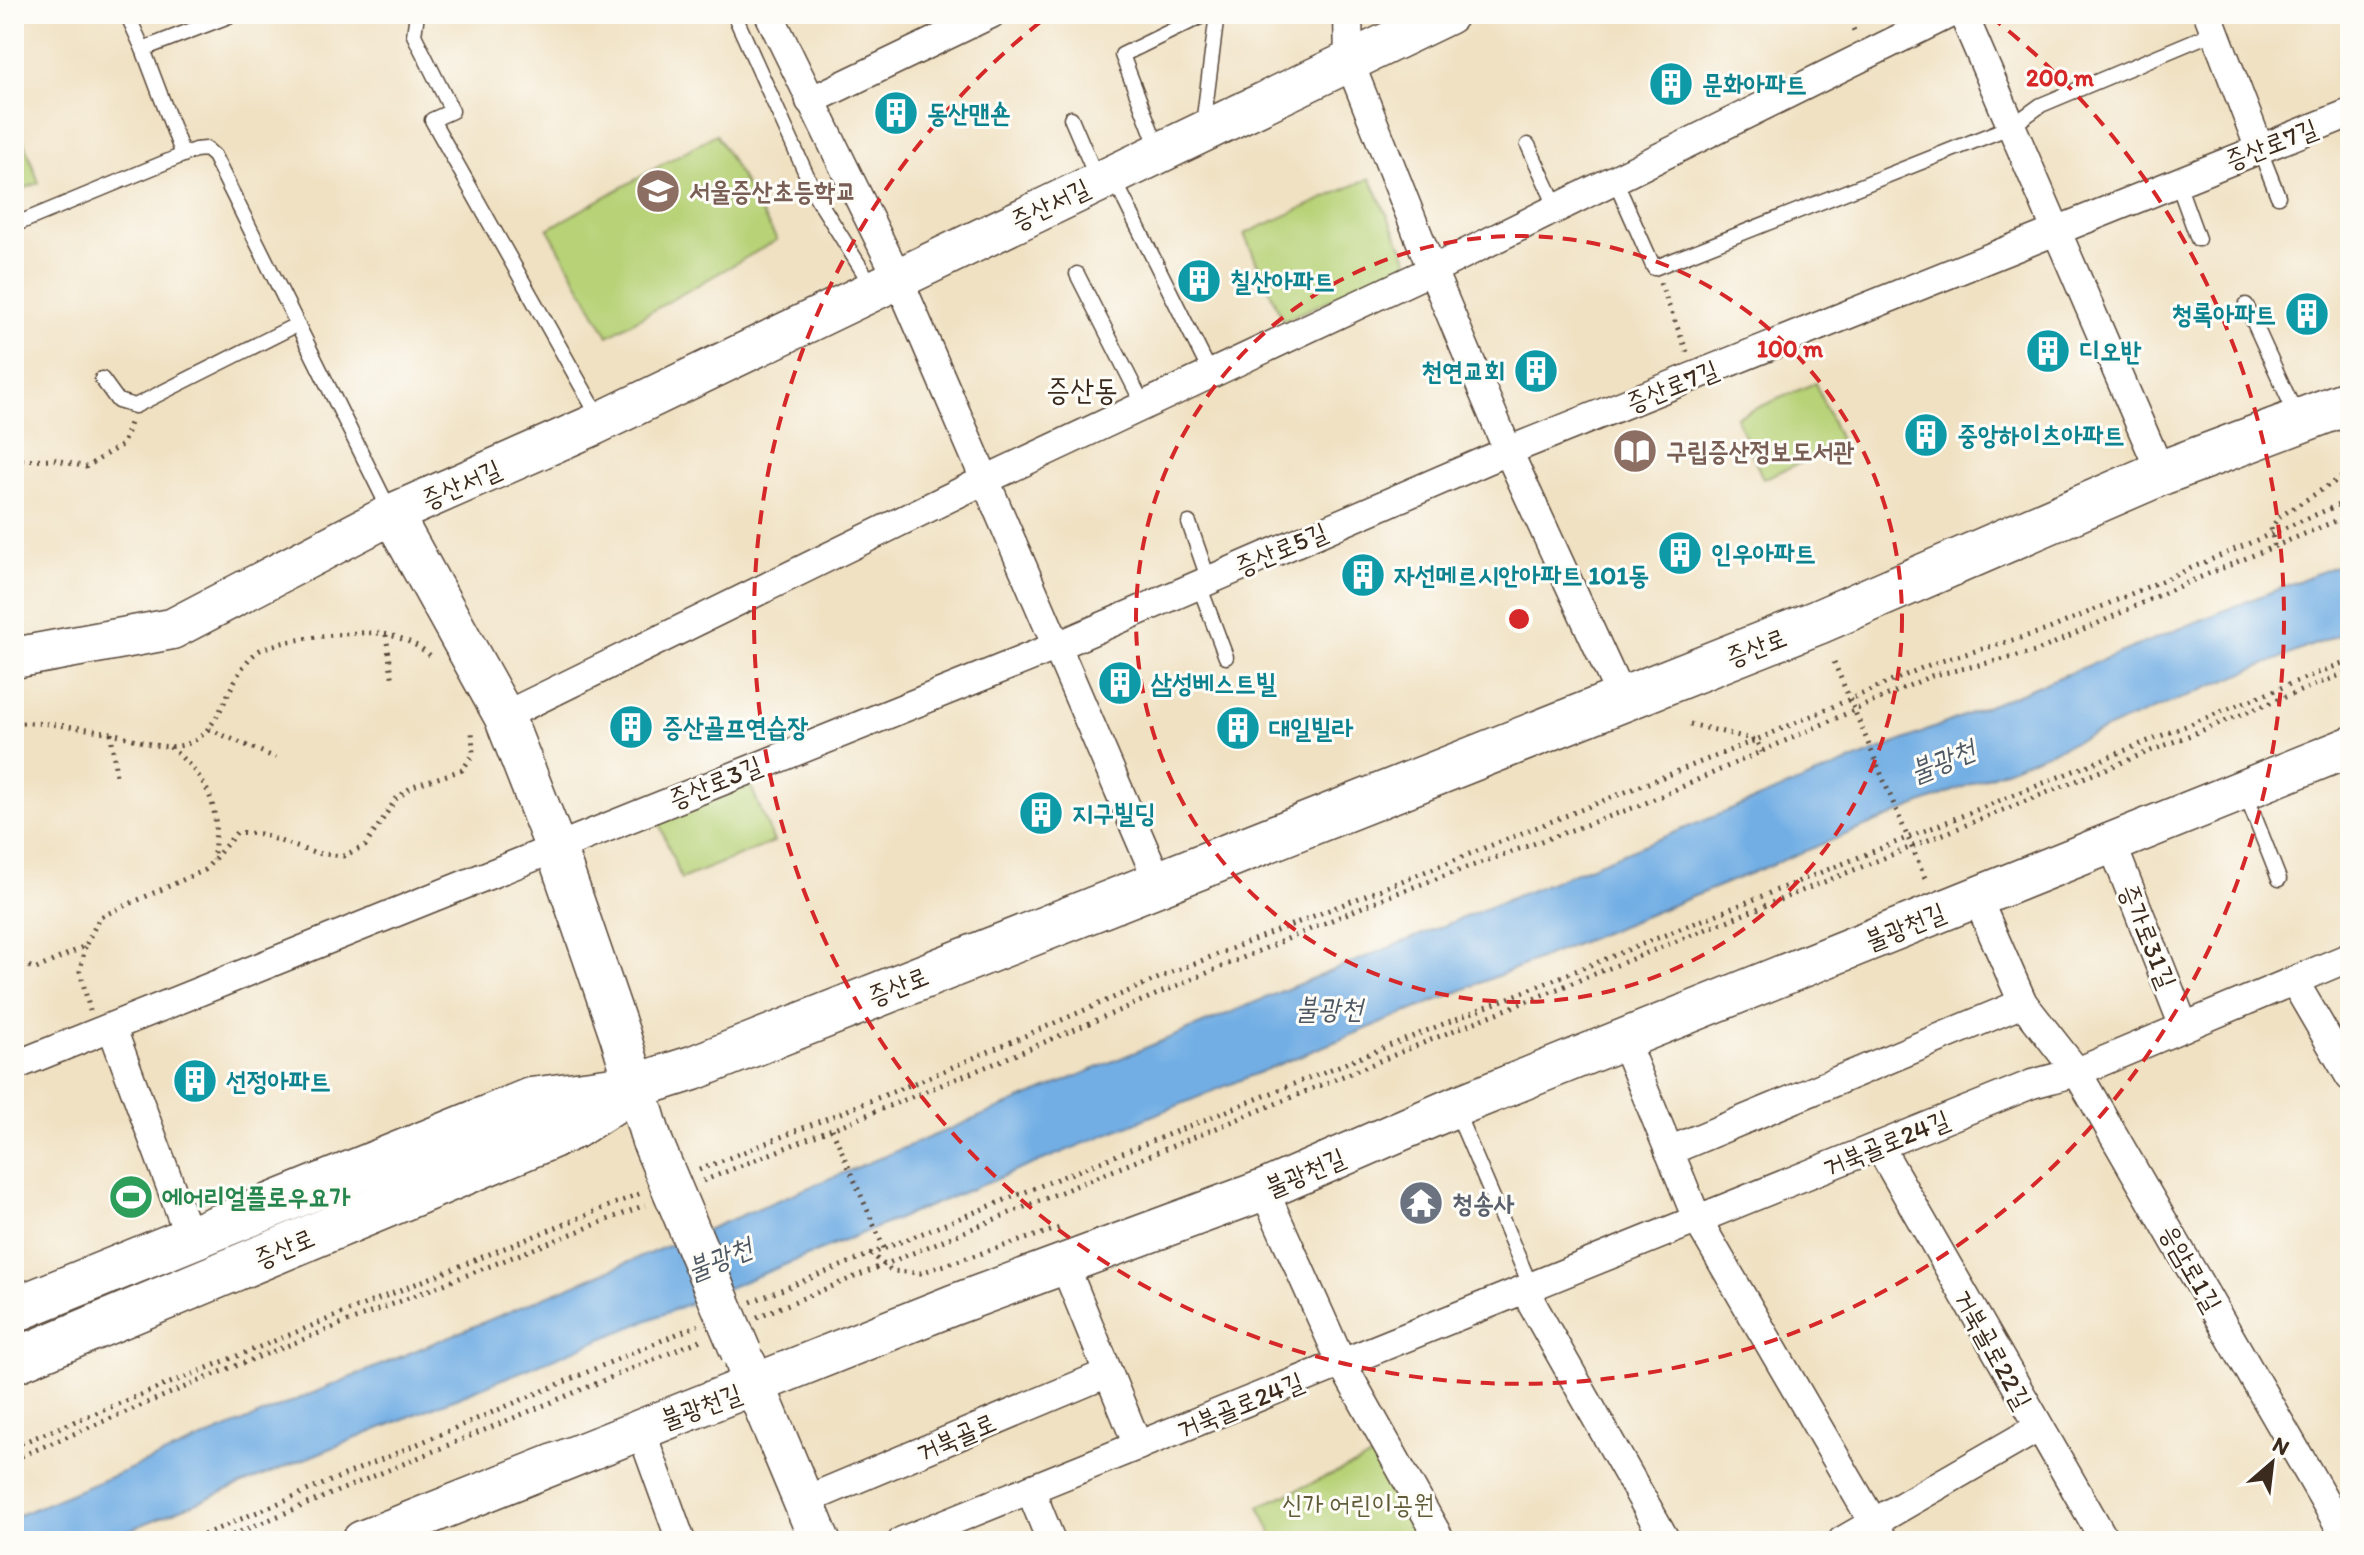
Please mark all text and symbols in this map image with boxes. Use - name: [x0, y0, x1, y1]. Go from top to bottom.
- building icon: 문화아파트: [1647, 60, 1695, 108]
- text: 200 m: [2026, 63, 2095, 92]
- place label: 문화아파트: [1702, 68, 1807, 100]
- building icon: 동산맨숀: [872, 89, 920, 137]
- place label: 동산맨숀: [927, 97, 1011, 129]
- street label: 증산로7길: [2220, 112, 2322, 176]
- school or university icon: 서울증산초등학교: [634, 167, 682, 215]
- street label: 증산서길: [1005, 171, 1095, 237]
- place label: 서울증산초등학교: [689, 175, 856, 207]
- building icon: 칠산아파트: [1175, 257, 1223, 305]
- place label: 칠산아파트: [1230, 265, 1335, 297]
- building icon: 청록아파트: [2283, 290, 2331, 338]
- place label: 청록아파트: [2171, 298, 2276, 330]
- building icon: 디오반: [2024, 327, 2072, 375]
- text: 100 m: [1757, 334, 1824, 363]
- place label: 디오반: [2079, 335, 2142, 367]
- building icon: 천연교회: [1512, 347, 1560, 395]
- street label: 증산로7길: [1621, 353, 1723, 419]
- place label: 천연교회: [1421, 355, 1505, 387]
- district label: 증산동: [1046, 371, 1118, 408]
- building icon: 중앙하이츠아파트: [1902, 411, 1950, 459]
- place label: 중앙하이츠아파트: [1957, 419, 2124, 451]
- library icon: 구립증산정보도서관: [1611, 427, 1659, 475]
- place label: 구립증산정보도서관: [1666, 435, 1854, 467]
- street label: 증산서길: [416, 452, 506, 516]
- street label: 증산로5길: [1230, 515, 1332, 583]
- building icon: 인우아파트: [1656, 529, 1704, 577]
- place label: 인우아파트: [1711, 537, 1816, 569]
- building icon: 자선메르시안아파트 101동: [1339, 551, 1387, 599]
- place label: 자선메르시안아파트 101동: [1394, 559, 1649, 591]
- centre of rings: [1505, 605, 1533, 633]
- street label: 증산로: [1721, 621, 1791, 673]
- building icon: 삼성베스트빌: [1096, 659, 1144, 707]
- place label: 삼성베스트빌: [1150, 667, 1278, 699]
- building icon: 증산골프연습장: [607, 703, 655, 751]
- building icon: 대일빌라: [1214, 704, 1262, 752]
- place label: 증산골프연습장: [662, 711, 809, 743]
- place label: 대일빌라: [1269, 712, 1354, 744]
- water label: 불광천: [1904, 731, 1982, 788]
- street label: 증산로3길: [664, 749, 766, 815]
- building icon: 지구빌딩: [1017, 789, 1065, 837]
- place label: 지구빌딩: [1072, 797, 1156, 829]
- street label: 증가로31길: [2113, 879, 2183, 993]
- street label: 불광천길: [1860, 895, 1950, 957]
- street label: 증산로: [863, 959, 933, 1013]
- water label: 불광천: [1295, 991, 1365, 1025]
- building icon: 선정아파트: [171, 1057, 219, 1105]
- place label: 선정아파트: [226, 1065, 331, 1097]
- street label: 거북골로24길: [1818, 1103, 1954, 1183]
- street label: 불광천길: [1260, 1141, 1350, 1203]
- sports icon: 에어리얼플로우요가: [107, 1173, 155, 1221]
- temple icon: 청송사: [1397, 1179, 1445, 1227]
- place label: 에어리얼플로우요가: [162, 1181, 350, 1213]
- place label: 청송사: [1452, 1187, 1515, 1219]
- street label: 응암로1길: [2153, 1219, 2229, 1318]
- street label: 증산로: [249, 1221, 319, 1275]
- water label: 불광천: [681, 1229, 759, 1286]
- street label: 거북골로22길: [1947, 1284, 2039, 1415]
- street label: 거북골로24길: [1172, 1365, 1308, 1445]
- street label: 불광천길: [656, 1377, 746, 1435]
- street label: 거북골로: [911, 1406, 1001, 1468]
- north arrow: [2232, 1423, 2312, 1503]
- text: N: [2268, 1430, 2294, 1461]
- park label: 신가 어린이공원: [1282, 1488, 1434, 1520]

